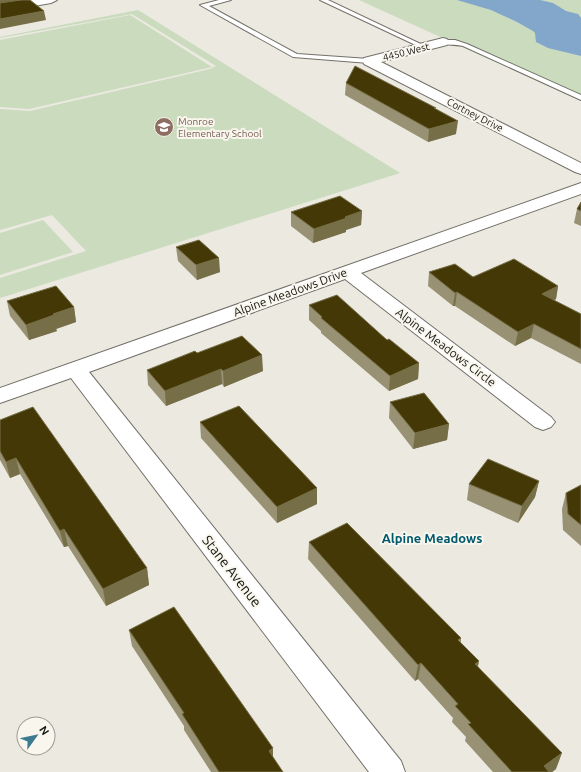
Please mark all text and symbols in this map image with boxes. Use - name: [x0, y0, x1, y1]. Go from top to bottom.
- street label: 4450 West: [382, 41, 431, 63]
- street label: Cortney Drive: [445, 96, 505, 134]
- school or university icon: Monroe Elementary School: [153, 116, 175, 138]
- place label: Monroe Elementary School: [178, 116, 262, 139]
- street label: Alpine Meadows Drive: [231, 265, 349, 319]
- street label: Alpine Meadows Circle: [393, 305, 499, 389]
- district label: Alpine Meadows: [382, 531, 482, 545]
- street label: Stane Avenue: [199, 532, 265, 610]
- north arrow: [16, 716, 56, 756]
- text: N: [37, 724, 52, 737]

